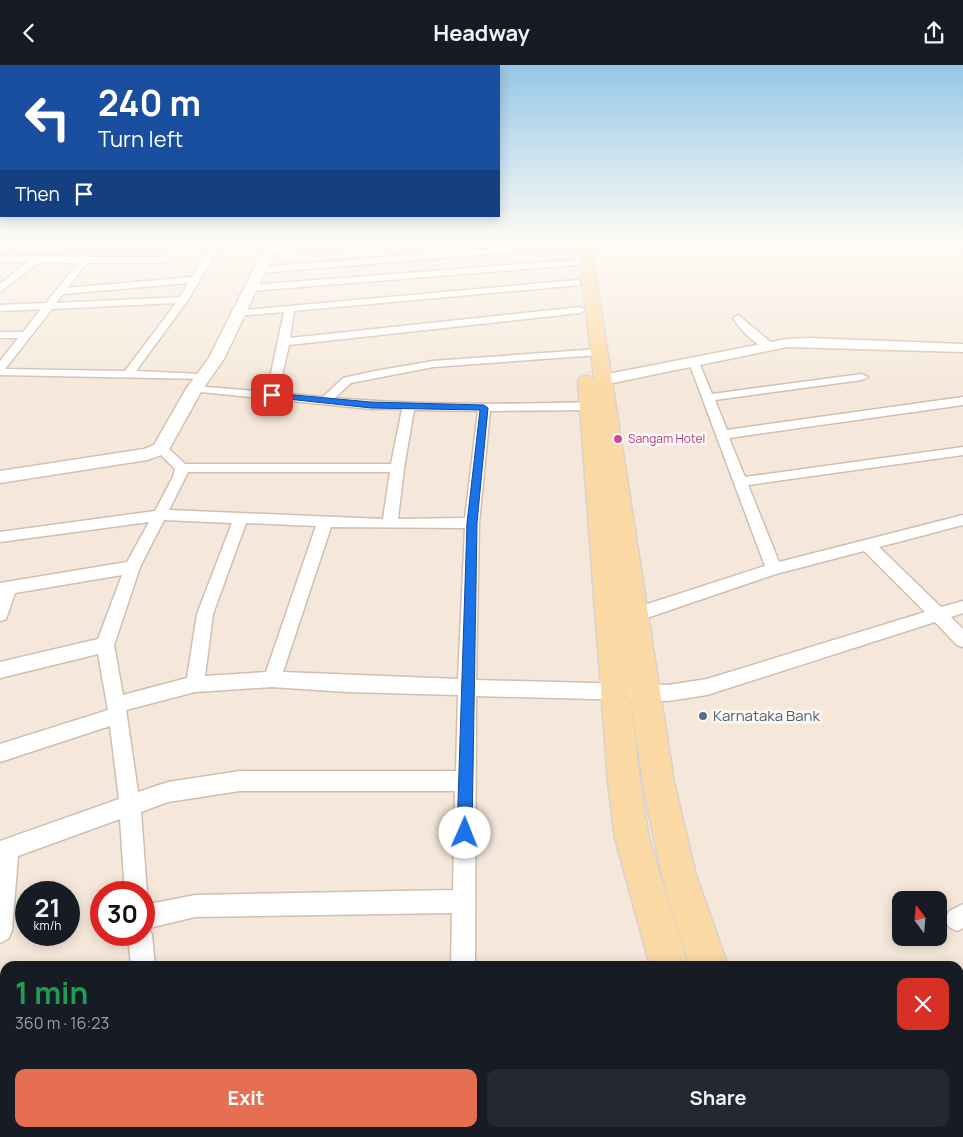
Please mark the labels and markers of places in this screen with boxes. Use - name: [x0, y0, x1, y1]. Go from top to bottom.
- pin: [251, 374, 293, 416]
- place label: Sangam Hotel: [628, 430, 705, 447]
- marker: Sangam Hotel: [612, 433, 624, 445]
- place label: Karnataka Bank: [713, 705, 820, 726]
- marker: Karnataka Bank: [697, 710, 709, 722]

